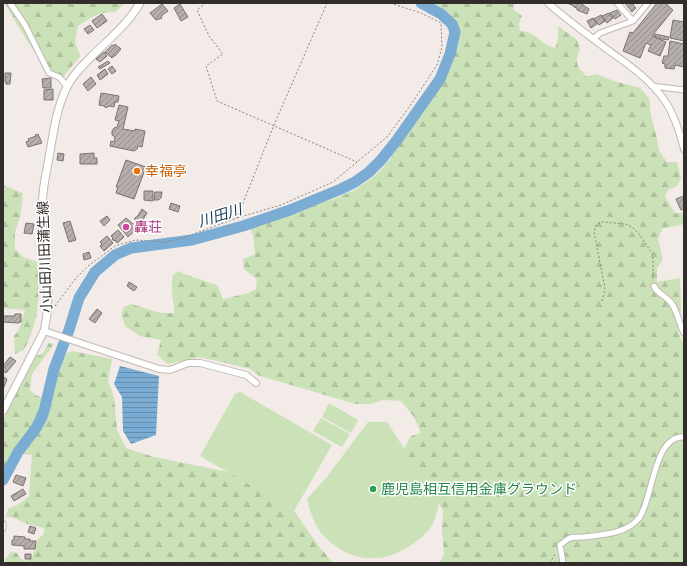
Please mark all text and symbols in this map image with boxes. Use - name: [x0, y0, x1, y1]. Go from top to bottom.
- place label: 幸福亭: [145, 161, 187, 182]
- marker: 幸福亭: [132, 166, 142, 176]
- water label: 川田川: [195, 198, 247, 234]
- street label: 小山田川田蒲生線: [33, 201, 57, 313]
- place label: 轟荘: [134, 217, 162, 238]
- marker: 轟荘: [121, 222, 131, 232]
- place label: 鹿児島相互信用金庫グラウンド: [381, 479, 577, 500]
- marker: 鹿児島相互信用金庫グラウンド: [368, 484, 378, 494]

